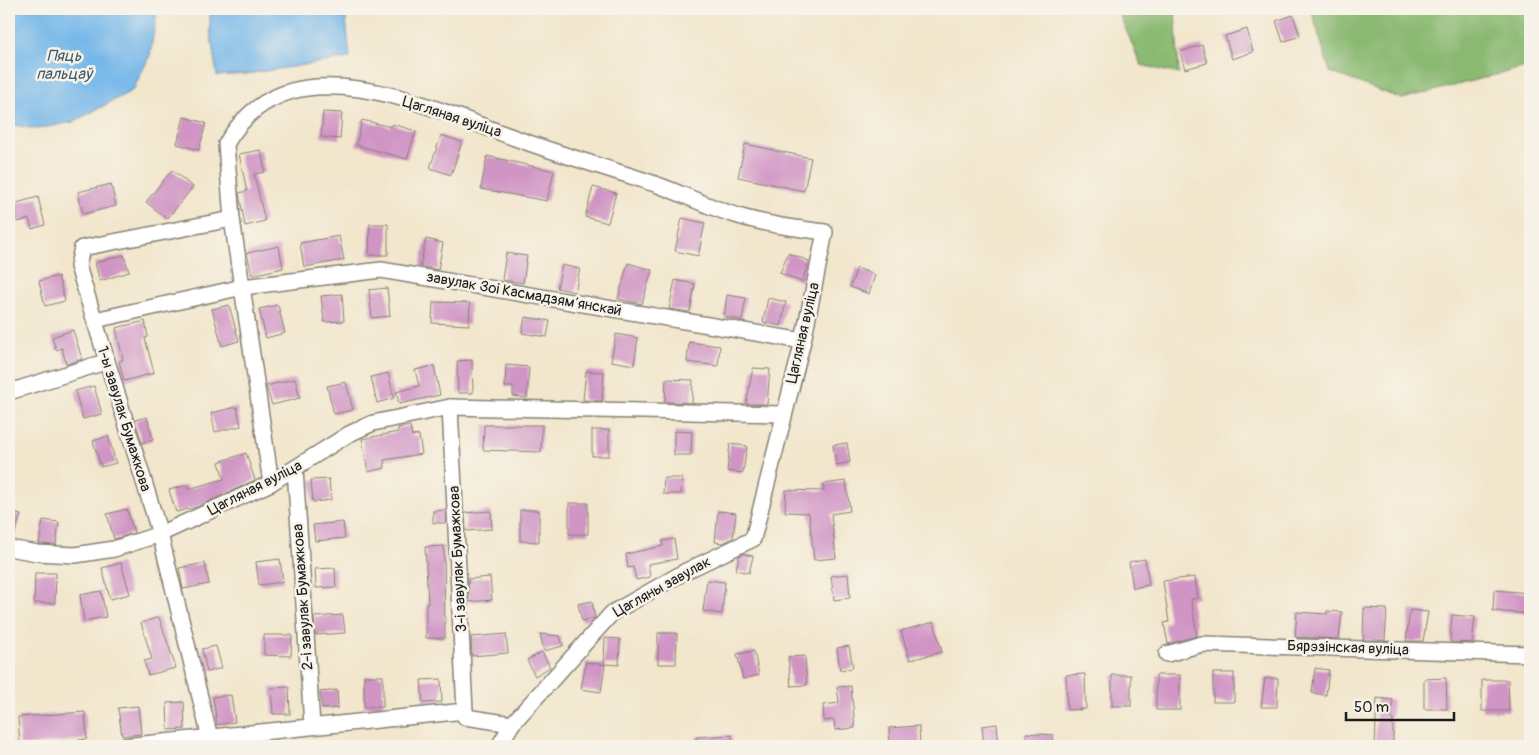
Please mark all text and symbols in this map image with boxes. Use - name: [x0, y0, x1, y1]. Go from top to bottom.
- water label: Пяць пальцаў: [36, 46, 94, 84]
- street label: Цагляная вуліца: [400, 92, 504, 142]
- street label: завулак Зоі Касмадзямʼянскай: [425, 267, 623, 321]
- street label: Цагляная вуліца: [782, 281, 824, 385]
- street label: 1-ы завулак Бумажкова: [93, 344, 155, 494]
- street label: Цагляная вуліца: [205, 456, 305, 520]
- street label: 3-і завулак Бумажкова: [445, 485, 471, 633]
- street label: 2-і завулак Бумажкова: [288, 523, 318, 671]
- street label: Цагляны завулак: [610, 552, 714, 622]
- street label: Бярэзінская вуліца: [1287, 636, 1409, 660]
- scale bar: [1346, 690, 1454, 722]
- text: 50 m: [1354, 698, 1389, 717]

